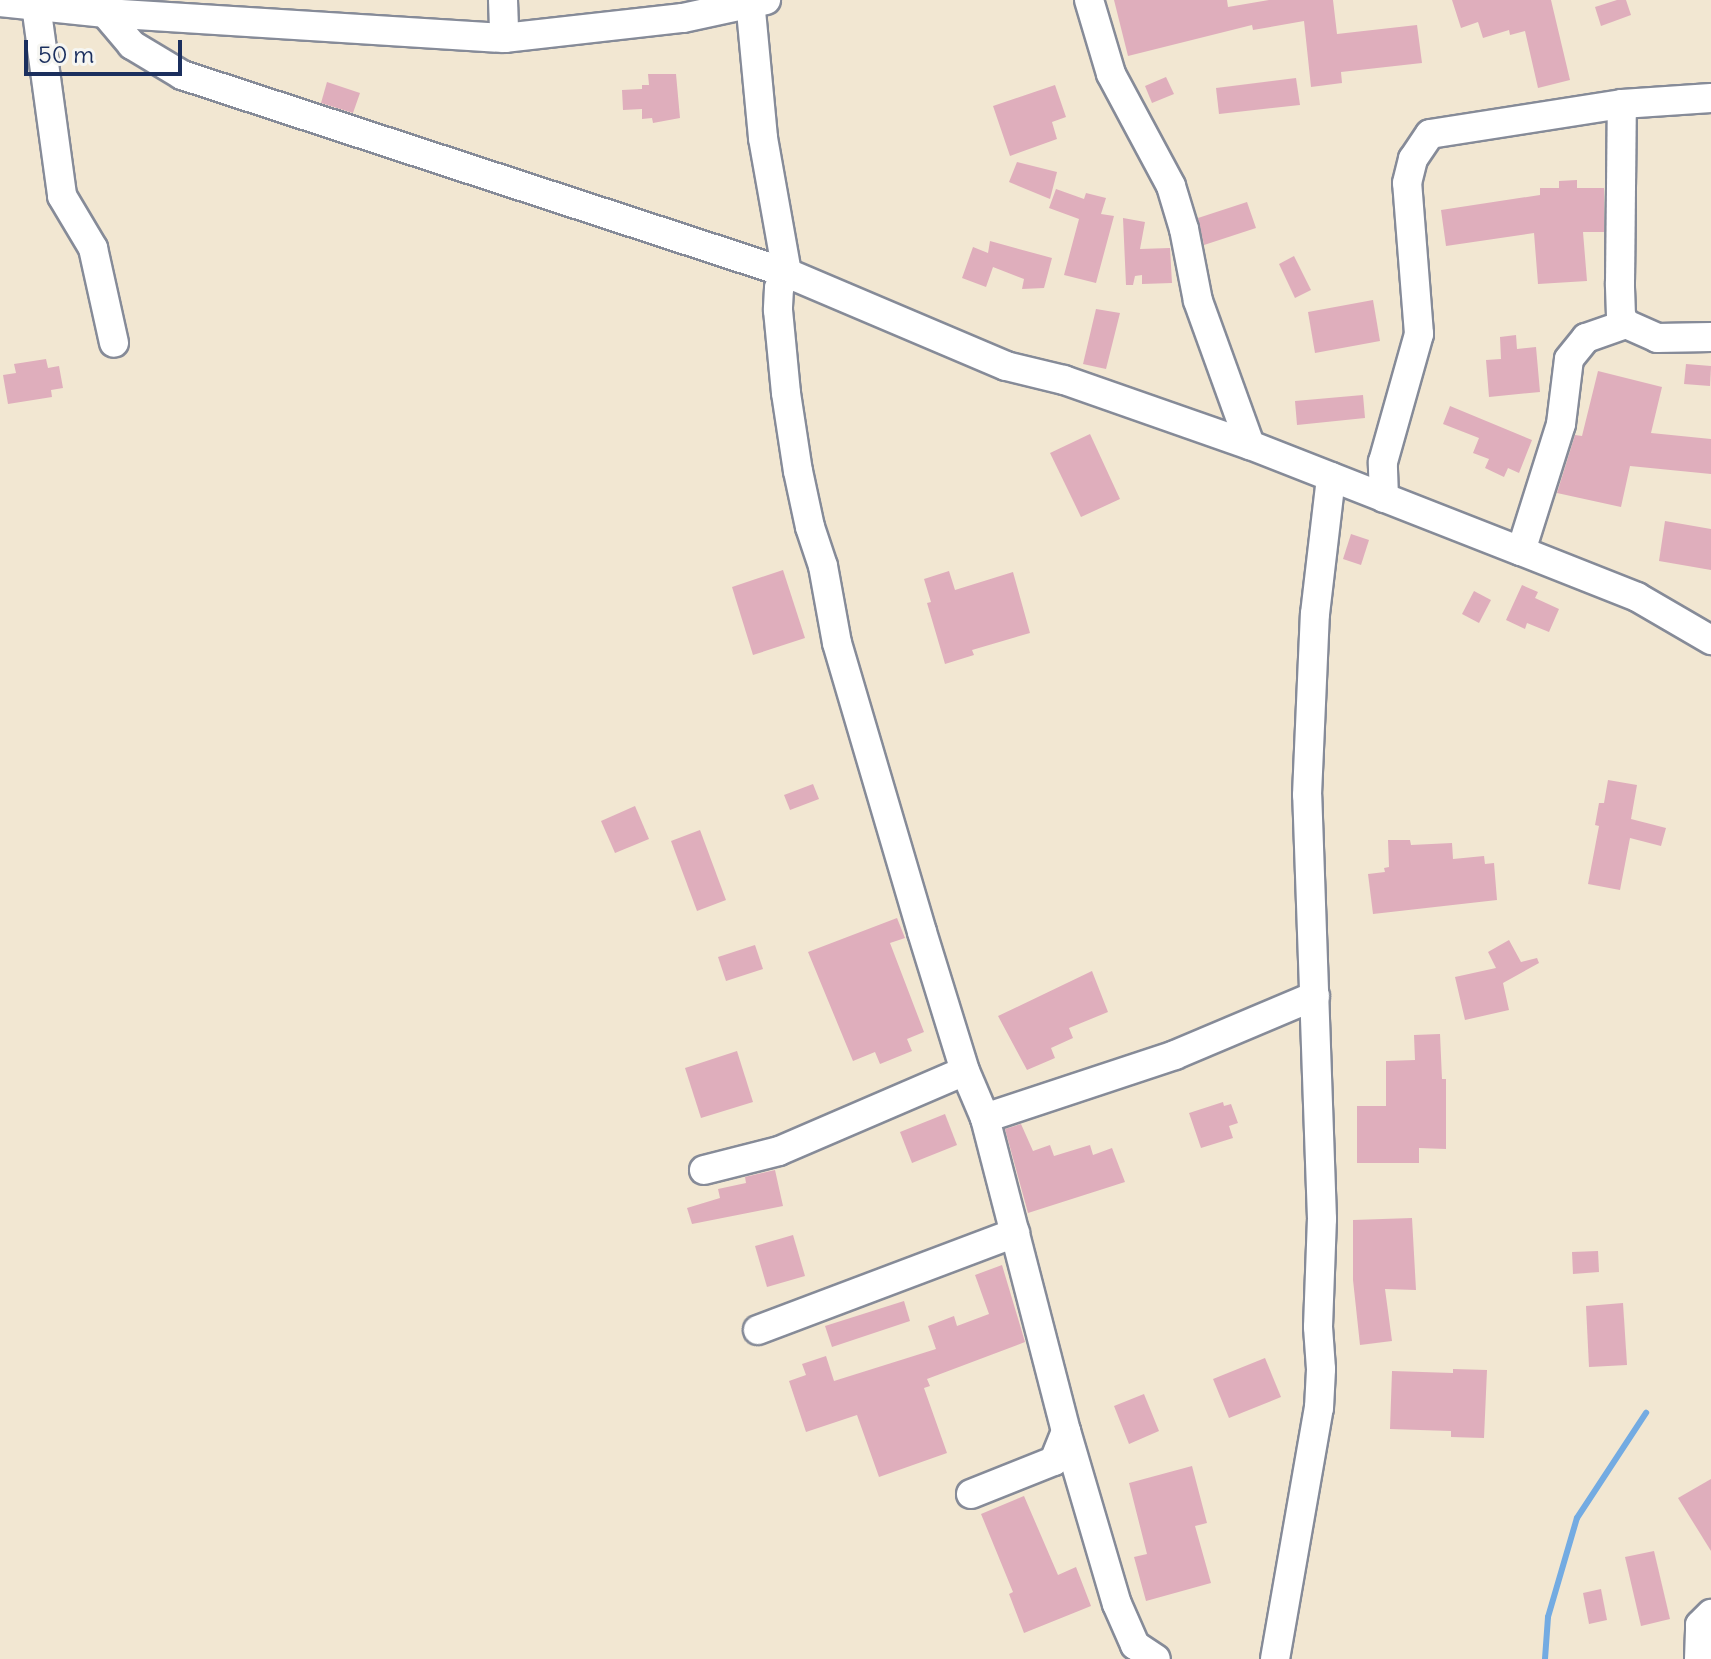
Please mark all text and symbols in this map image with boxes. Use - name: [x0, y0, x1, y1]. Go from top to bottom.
- scale bar: [28, 24, 186, 74]
- text: 50 m: [38, 39, 94, 69]

